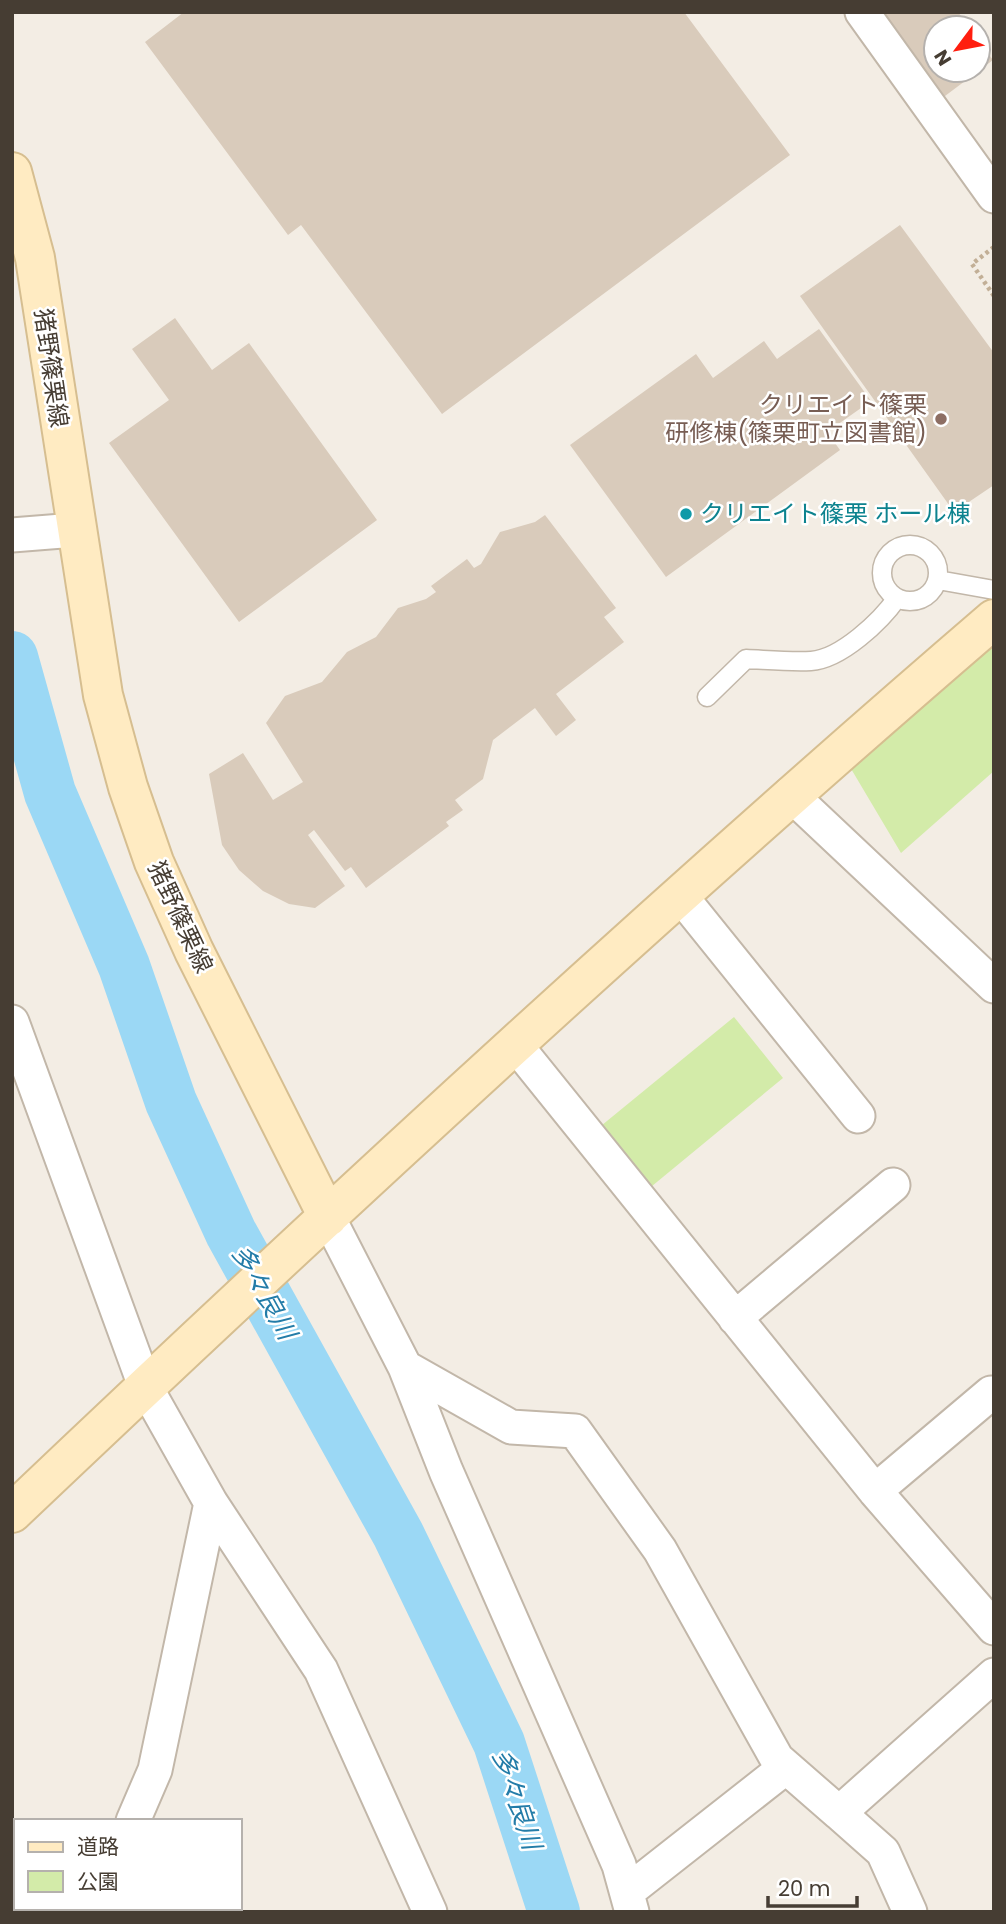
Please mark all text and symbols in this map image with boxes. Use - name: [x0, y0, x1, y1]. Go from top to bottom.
- north arrow: [922, 14, 992, 84]
- text: N: [928, 45, 958, 71]
- street label: 猪野篠栗線: [27, 306, 76, 430]
- place label: クリエイト篠栗 研修棟(篠栗町立図書館): [665, 388, 927, 449]
- marker: クリエイト篠栗 研修棟(篠栗町立図書館): [933, 411, 949, 427]
- place label: クリエイト篠栗 ホール棟: [700, 497, 970, 530]
- marker: クリエイト篠栗 ホール棟: [678, 506, 694, 522]
- street label: 猪野篠栗線: [140, 855, 221, 978]
- water label: 多々良川: [223, 1238, 306, 1349]
- water label: 多々良川: [484, 1744, 551, 1857]
- legend: [14, 1819, 242, 1910]
- text: 道路: [77, 1832, 119, 1861]
- scale bar: [768, 1864, 857, 1908]
- text: 公園: [77, 1867, 119, 1896]
- text: 20 m: [778, 1874, 831, 1903]

